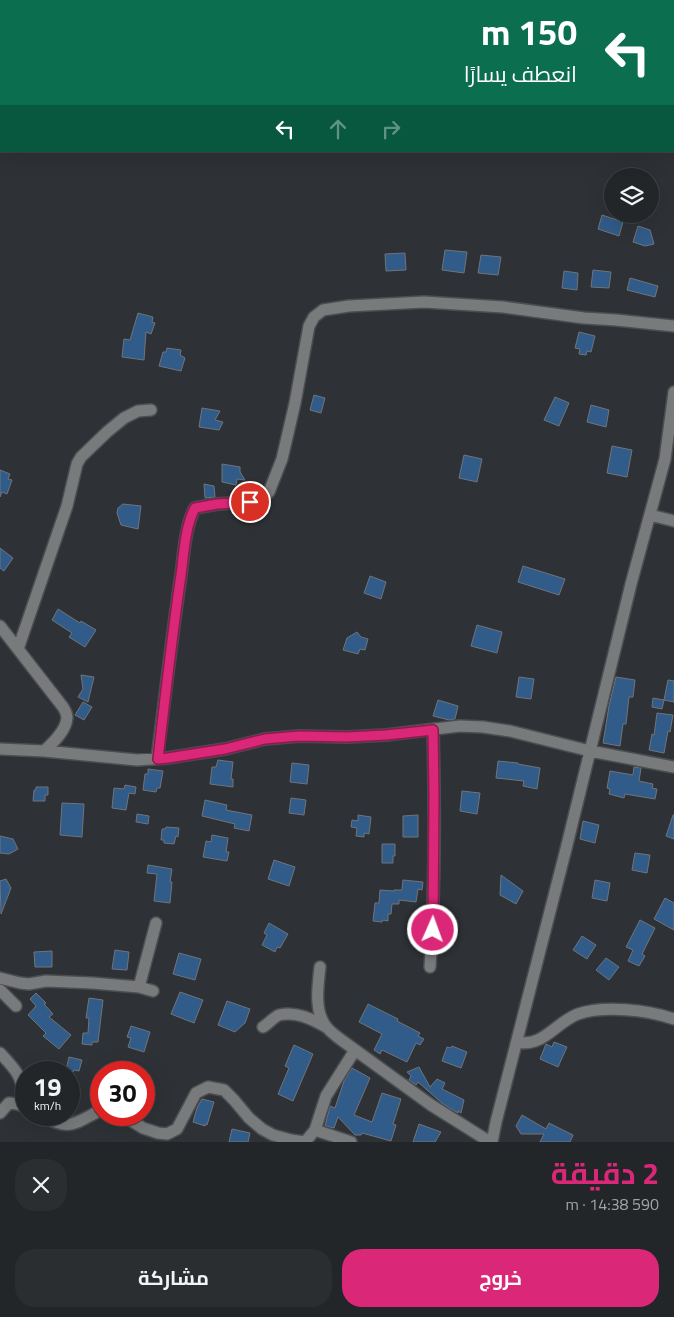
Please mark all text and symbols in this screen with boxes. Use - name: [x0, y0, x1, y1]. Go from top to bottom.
- text: 150 m: [481, 5, 577, 59]
- icon: left: [595, 20, 660, 85]
- text: انعطف يسارًا: [464, 57, 577, 91]
- icon: left: [271, 115, 299, 143]
- icon: ahead: [324, 115, 352, 143]
- icon: right: [377, 115, 405, 143]
- map controls: [604, 168, 659, 223]
- button: layers: [604, 168, 659, 223]
- pin: [229, 481, 271, 523]
- icon: arrive: [236, 488, 264, 516]
- position arrow: [406, 903, 458, 955]
- speed limit sign: 30: [90, 1061, 155, 1126]
- text: 19: [33, 1068, 62, 1106]
- text: km/h: [34, 1096, 61, 1115]
- text: 2 دقيقة: [551, 1150, 659, 1196]
- button: close: [15, 1159, 67, 1211]
- text: 590 m · 14:38: [565, 1192, 659, 1216]
- button: مشاركة: [15, 1249, 332, 1307]
- button: خروج: [342, 1249, 659, 1307]

